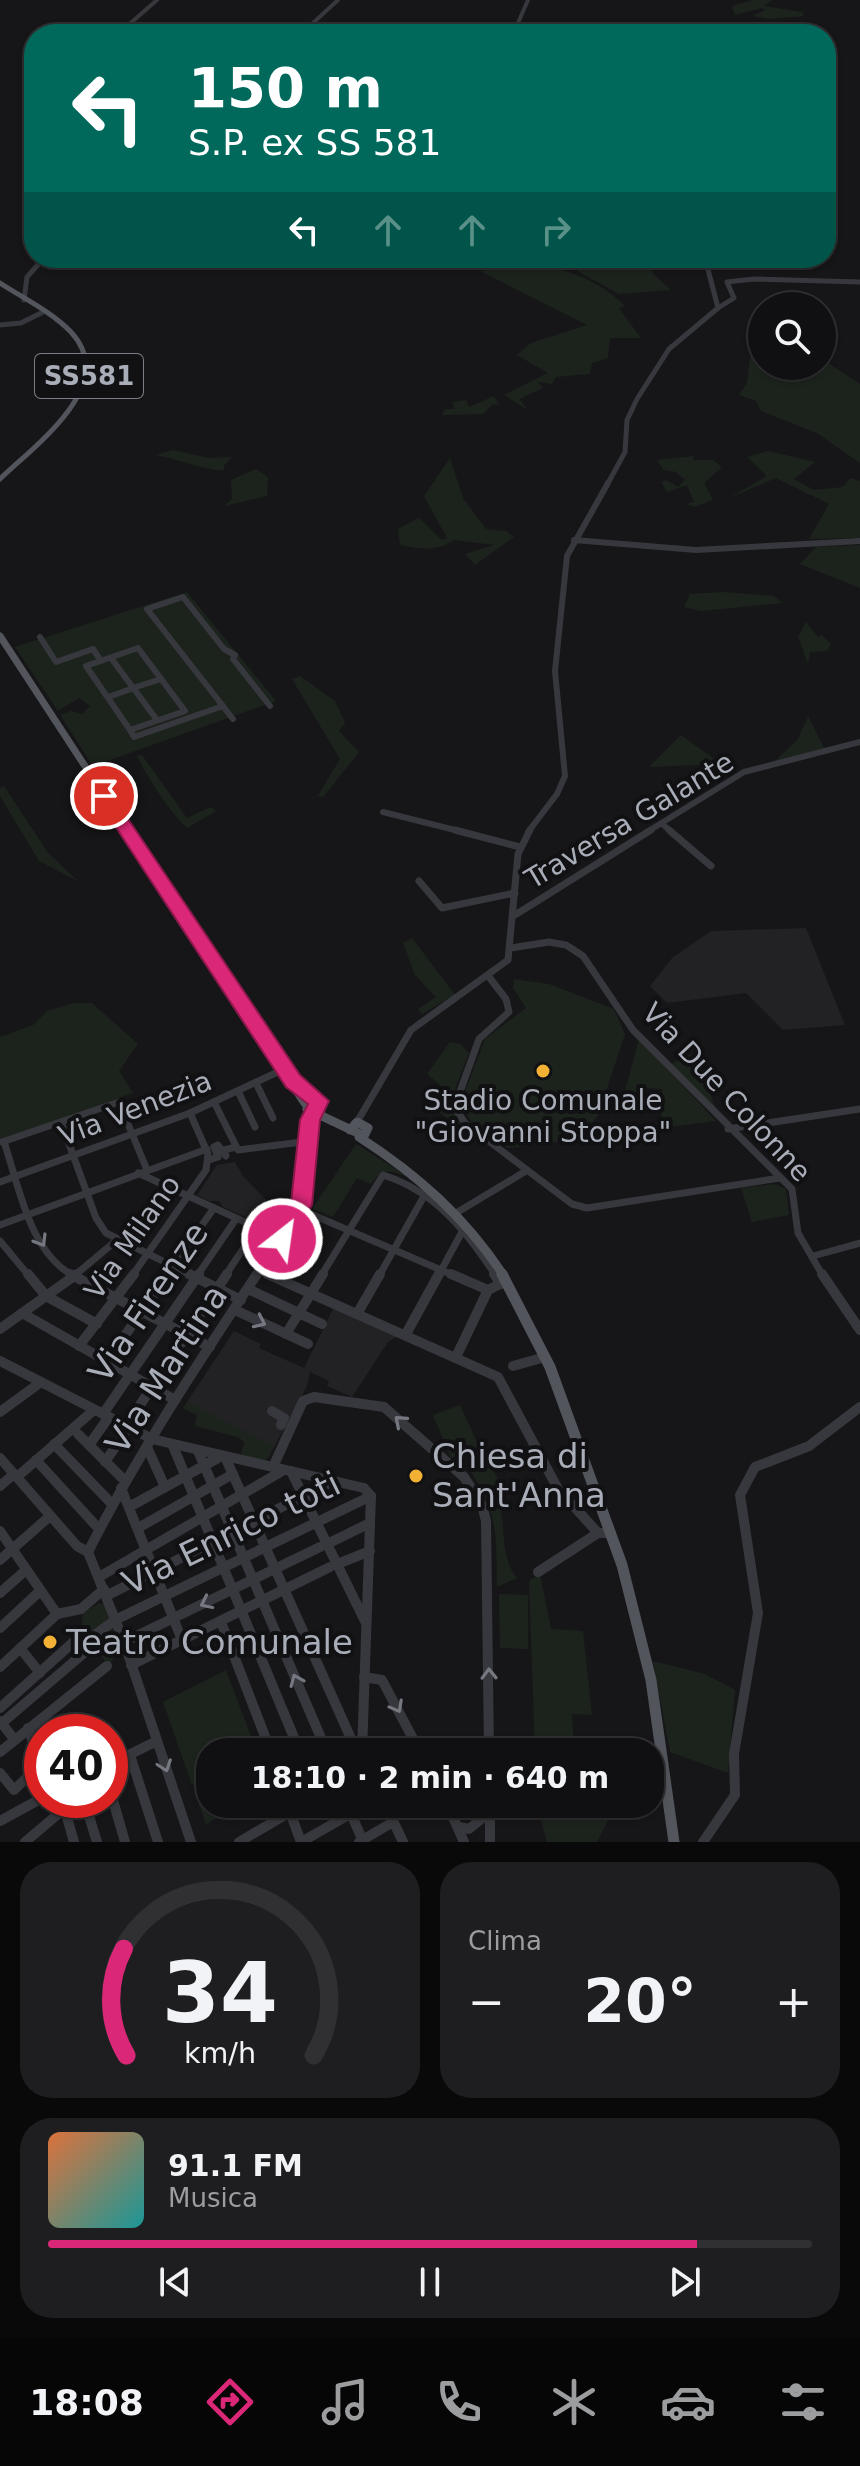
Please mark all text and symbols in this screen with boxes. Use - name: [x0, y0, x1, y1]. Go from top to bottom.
- text: 150 m: [188, 55, 383, 120]
- icon: left: [56, 56, 160, 160]
- text: S.P. ex SS 581: [188, 122, 441, 163]
- icon: left: [282, 208, 326, 252]
- icon: ahead: [366, 208, 410, 252]
- icon: ahead: [450, 208, 494, 252]
- icon: right: [534, 208, 578, 252]
- map controls: [748, 292, 836, 380]
- button: search: [748, 292, 836, 380]
- road number: SS581: [35, 354, 143, 398]
- street label: Traversa Galante: [518, 745, 739, 896]
- pin: [70, 762, 138, 830]
- icon: arrive: [82, 774, 126, 818]
- street label: Via Due Colonne: [635, 996, 818, 1188]
- marker: Stadio Comunale "Giovanni Stoppa": [534, 1062, 552, 1080]
- street label: Via Venezia: [54, 1064, 216, 1153]
- place label: Stadio Comunale "Giovanni Stoppa": [415, 1084, 671, 1149]
- street label: Via Milano: [78, 1169, 187, 1306]
- position arrow: [240, 1197, 324, 1281]
- street label: Via Firenze: [80, 1214, 216, 1390]
- one-way arrow: [31, 1232, 46, 1246]
- street label: Via Martina: [97, 1277, 235, 1461]
- one-way arrow: [252, 1312, 267, 1328]
- one-way arrow: [394, 1416, 409, 1431]
- place label: Chiesa di Sant'Anna: [432, 1436, 606, 1515]
- street label: Via Enrico toti: [116, 1463, 346, 1603]
- marker: Chiesa di Sant'Anna: [407, 1467, 425, 1485]
- one-way arrow: [199, 1593, 214, 1609]
- place label: Teatro Comunale: [65, 1622, 353, 1662]
- marker: Teatro Comunale: [41, 1633, 59, 1651]
- one-way arrow: [480, 1667, 498, 1680]
- one-way arrow: [290, 1674, 306, 1689]
- one-way arrow: [388, 1699, 403, 1714]
- speed limit sign: 40: [24, 1714, 128, 1818]
- one-way arrow: [156, 1758, 172, 1772]
- text: 18:10 · 2 min · 640 m: [251, 1760, 609, 1795]
- text: Clima: [468, 1926, 542, 1956]
- text: 34: [162, 1945, 278, 2042]
- text: 20°: [583, 1966, 697, 2036]
- text: −: [468, 1976, 505, 2027]
- text: +: [775, 1976, 812, 2027]
- text: km/h: [184, 2036, 256, 2070]
- text: 91.1 FM: [168, 2148, 303, 2183]
- text: Musica: [168, 2183, 258, 2213]
- icon: previous: [153, 2260, 197, 2304]
- icon: pause: [408, 2260, 452, 2304]
- icon: next: [663, 2260, 707, 2304]
- icon: directions: [202, 2374, 258, 2430]
- icon: music: [317, 2374, 373, 2430]
- icon: phone: [431, 2374, 487, 2430]
- icon: climate: [546, 2374, 602, 2430]
- icon: car: [660, 2374, 716, 2430]
- icon: filters: [775, 2374, 831, 2430]
- text: 18:08: [29, 2382, 144, 2423]

